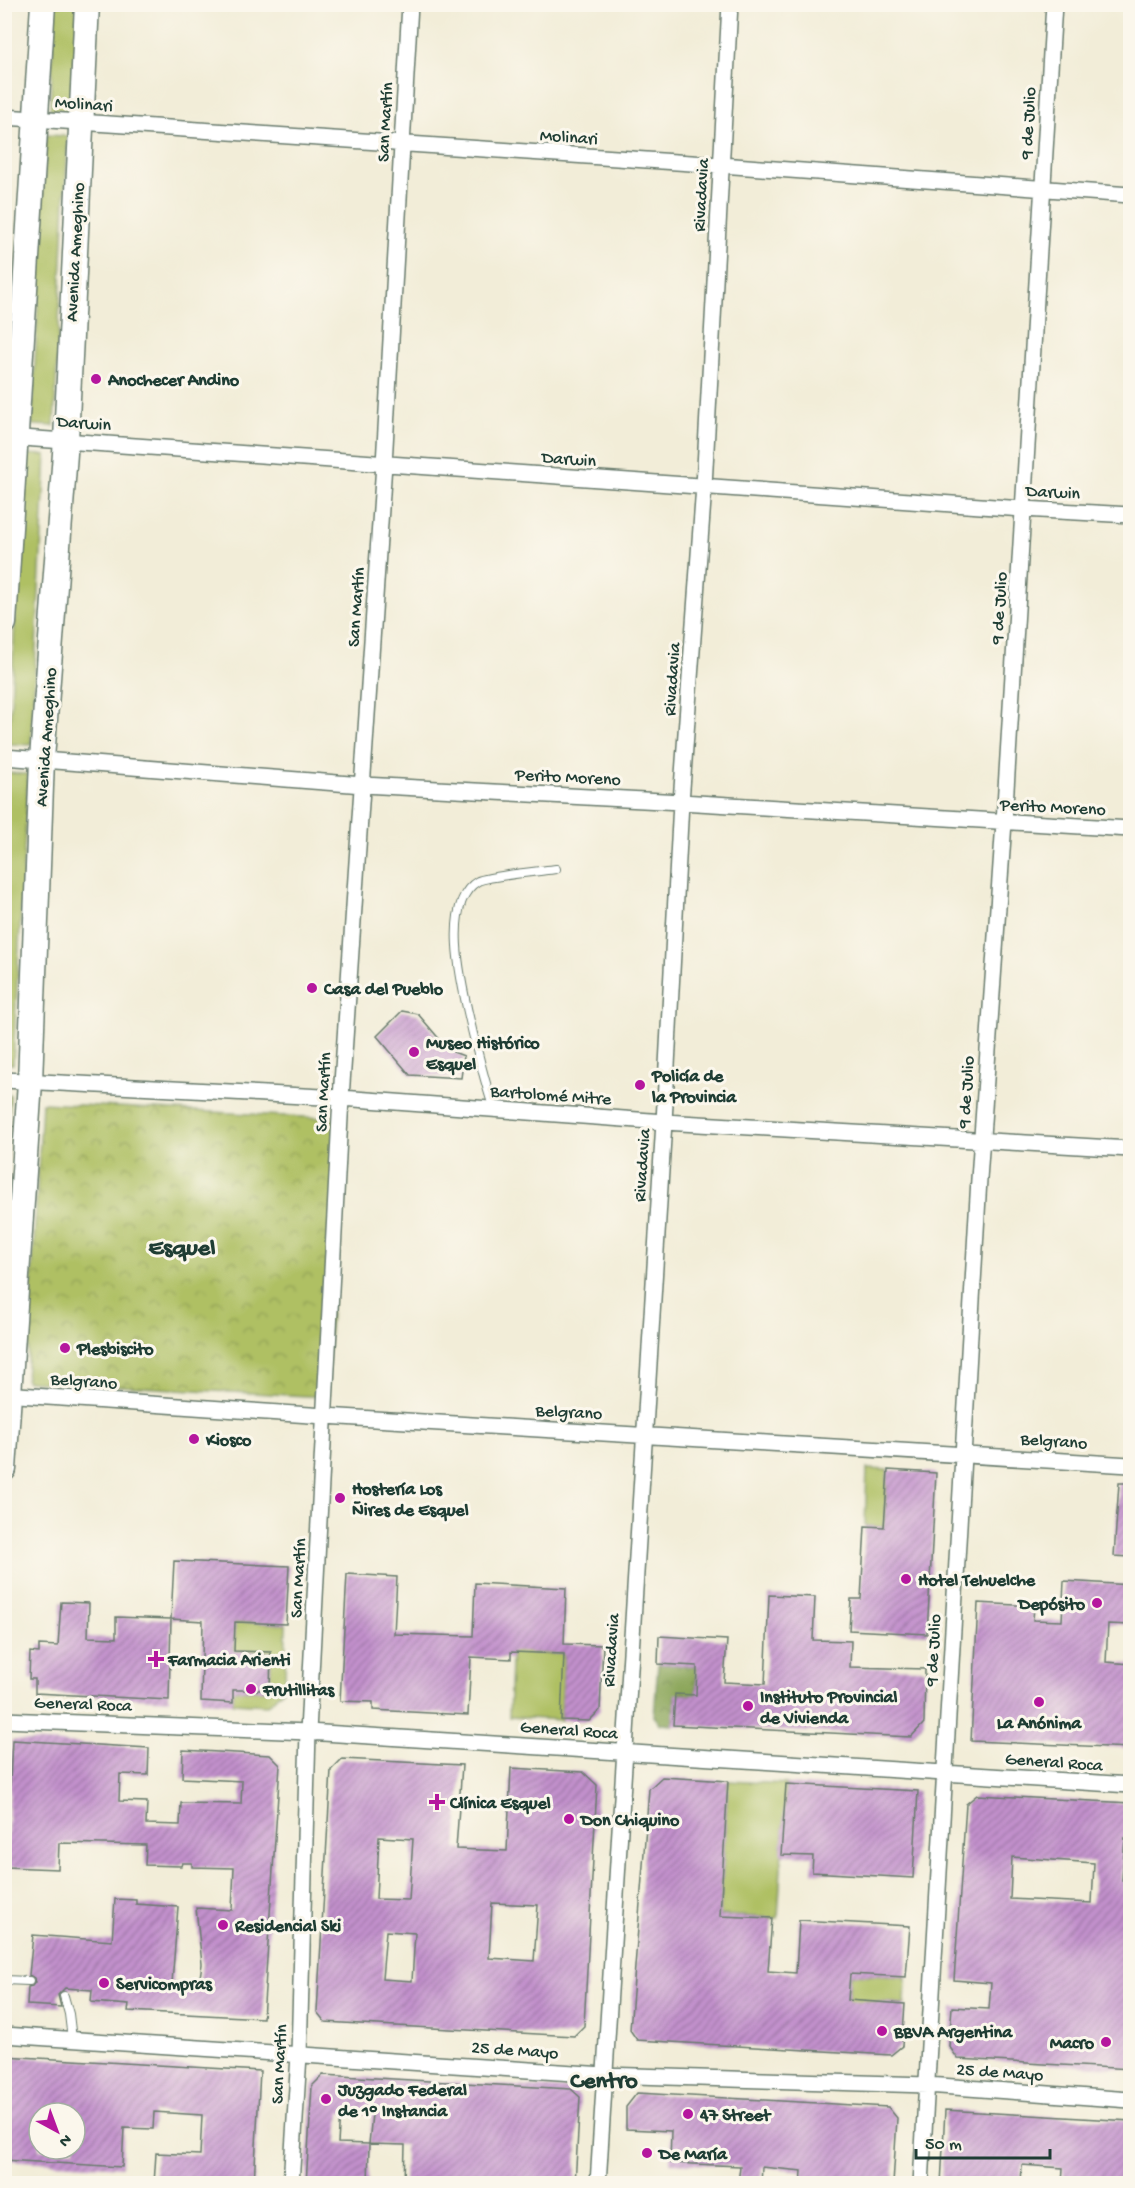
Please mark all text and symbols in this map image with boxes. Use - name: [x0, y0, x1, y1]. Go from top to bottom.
- street label: San Martín: [374, 81, 399, 163]
- street label: 9 de Julio: [1017, 86, 1042, 161]
- street label: Molinari: [54, 93, 114, 118]
- street label: Molinari: [539, 126, 599, 151]
- street label: Rivadavia: [690, 157, 715, 232]
- street label: Avenida Ameghino: [62, 182, 91, 322]
- place label: Anochecer Andino: [107, 371, 240, 392]
- marker: Anochecer Andino: [89, 372, 103, 386]
- street label: Darwin: [55, 412, 112, 437]
- street label: Darwin: [540, 448, 597, 473]
- street label: Darwin: [1024, 482, 1081, 505]
- street label: San Martín: [344, 566, 371, 648]
- street label: 9 de Julio: [987, 571, 1013, 646]
- street label: Rivadavia: [660, 641, 687, 717]
- street label: Avenida Ameghino: [32, 667, 63, 807]
- street label: Perito Moreno: [513, 765, 621, 792]
- street label: Perito Moreno: [998, 795, 1106, 822]
- place label: Casa del Pueblo: [323, 980, 444, 1001]
- marker: Casa del Pueblo: [305, 981, 319, 995]
- place label: Museo Histórico Esquel: [426, 1034, 540, 1076]
- marker: Museo Histórico Esquel: [407, 1045, 421, 1059]
- street label: San Martín: [312, 1051, 337, 1133]
- street label: 9 de Julio: [954, 1055, 980, 1130]
- place label: Policía de la Provincia: [651, 1067, 737, 1109]
- marker: Policía de la Provincia: [633, 1078, 647, 1092]
- street label: Bartolomé Mitre: [489, 1082, 613, 1111]
- street label: Rivadavia: [630, 1127, 657, 1203]
- district label: Esquel: [148, 1235, 216, 1264]
- place label: Plesbiscito: [76, 1340, 154, 1361]
- marker: Plesbiscito: [58, 1341, 72, 1355]
- street label: Belgrano: [49, 1370, 118, 1395]
- street label: Belgrano: [534, 1401, 603, 1426]
- street label: Belgrano: [1019, 1430, 1088, 1455]
- place label: Kiosco: [205, 1431, 252, 1452]
- marker: Kiosco: [187, 1432, 201, 1446]
- place label: Hostería Los Ñires de Esquel: [352, 1480, 469, 1522]
- marker: Hostería Los Ñires de Esquel: [333, 1491, 347, 1505]
- street label: San Martín: [287, 1537, 312, 1619]
- place label: Hotel Tehuelche: [918, 1571, 1036, 1592]
- marker: Hotel Tehuelche: [899, 1572, 913, 1586]
- place label: Depósito: [1017, 1595, 1086, 1616]
- marker: Depósito: [1090, 1596, 1104, 1610]
- street label: Rivadavia: [599, 1612, 626, 1688]
- street label: 9 de Julio: [922, 1613, 947, 1688]
- place label: Farmacia Arienti: [167, 1651, 291, 1672]
- marker: Farmacia Arienti: [149, 1652, 163, 1666]
- place label: Frutillitas: [262, 1681, 335, 1702]
- marker: Frutillitas: [244, 1682, 258, 1696]
- place label: Instituto Provincial de Vivienda: [760, 1688, 898, 1730]
- street label: General Roca: [34, 1693, 133, 1718]
- marker: La Anónima: [1032, 1695, 1046, 1709]
- marker: Instituto Provincial de Vivienda: [741, 1699, 755, 1713]
- place label: La Anónima: [997, 1714, 1082, 1735]
- street label: General Roca: [519, 1718, 619, 1745]
- street label: General Roca: [1004, 1750, 1104, 1777]
- marker: Clínica Esquel: [428, 1793, 446, 1811]
- place label: Clínica Esquel: [449, 1794, 551, 1815]
- place label: Don Chiquino: [579, 1811, 680, 1832]
- marker: Don Chiquino: [562, 1812, 576, 1826]
- place label: Residencial Ski: [234, 1917, 341, 1938]
- marker: Residencial Ski: [216, 1918, 230, 1932]
- place label: Servicompras: [116, 1975, 213, 1996]
- marker: Servicompras: [97, 1976, 111, 1990]
- street label: San Martín: [268, 2023, 293, 2105]
- place label: BBVA Argentina: [893, 2023, 1013, 2044]
- marker: BBVA Argentina: [875, 2024, 889, 2038]
- place label: Macro: [1050, 2034, 1095, 2055]
- marker: Macro: [1099, 2035, 1113, 2049]
- street label: 25 de Mayo: [471, 2038, 559, 2065]
- street label: 25 de Mayo: [956, 2060, 1044, 2087]
- district label: Centro: [570, 2068, 638, 2097]
- place label: Juzgado Federal de 1° Instancia: [337, 2081, 467, 2123]
- marker: Juzgado Federal de 1° Instancia: [319, 2092, 333, 2106]
- north arrow: [27, 2101, 87, 2161]
- place label: 47 Street: [699, 2106, 772, 2127]
- marker: 47 Street: [681, 2107, 695, 2121]
- scale bar: [916, 2122, 1050, 2160]
- text: N: [54, 2129, 75, 2151]
- text: 50 m: [925, 2135, 962, 2156]
- place label: De María: [657, 2145, 728, 2166]
- marker: De María: [640, 2146, 654, 2160]

